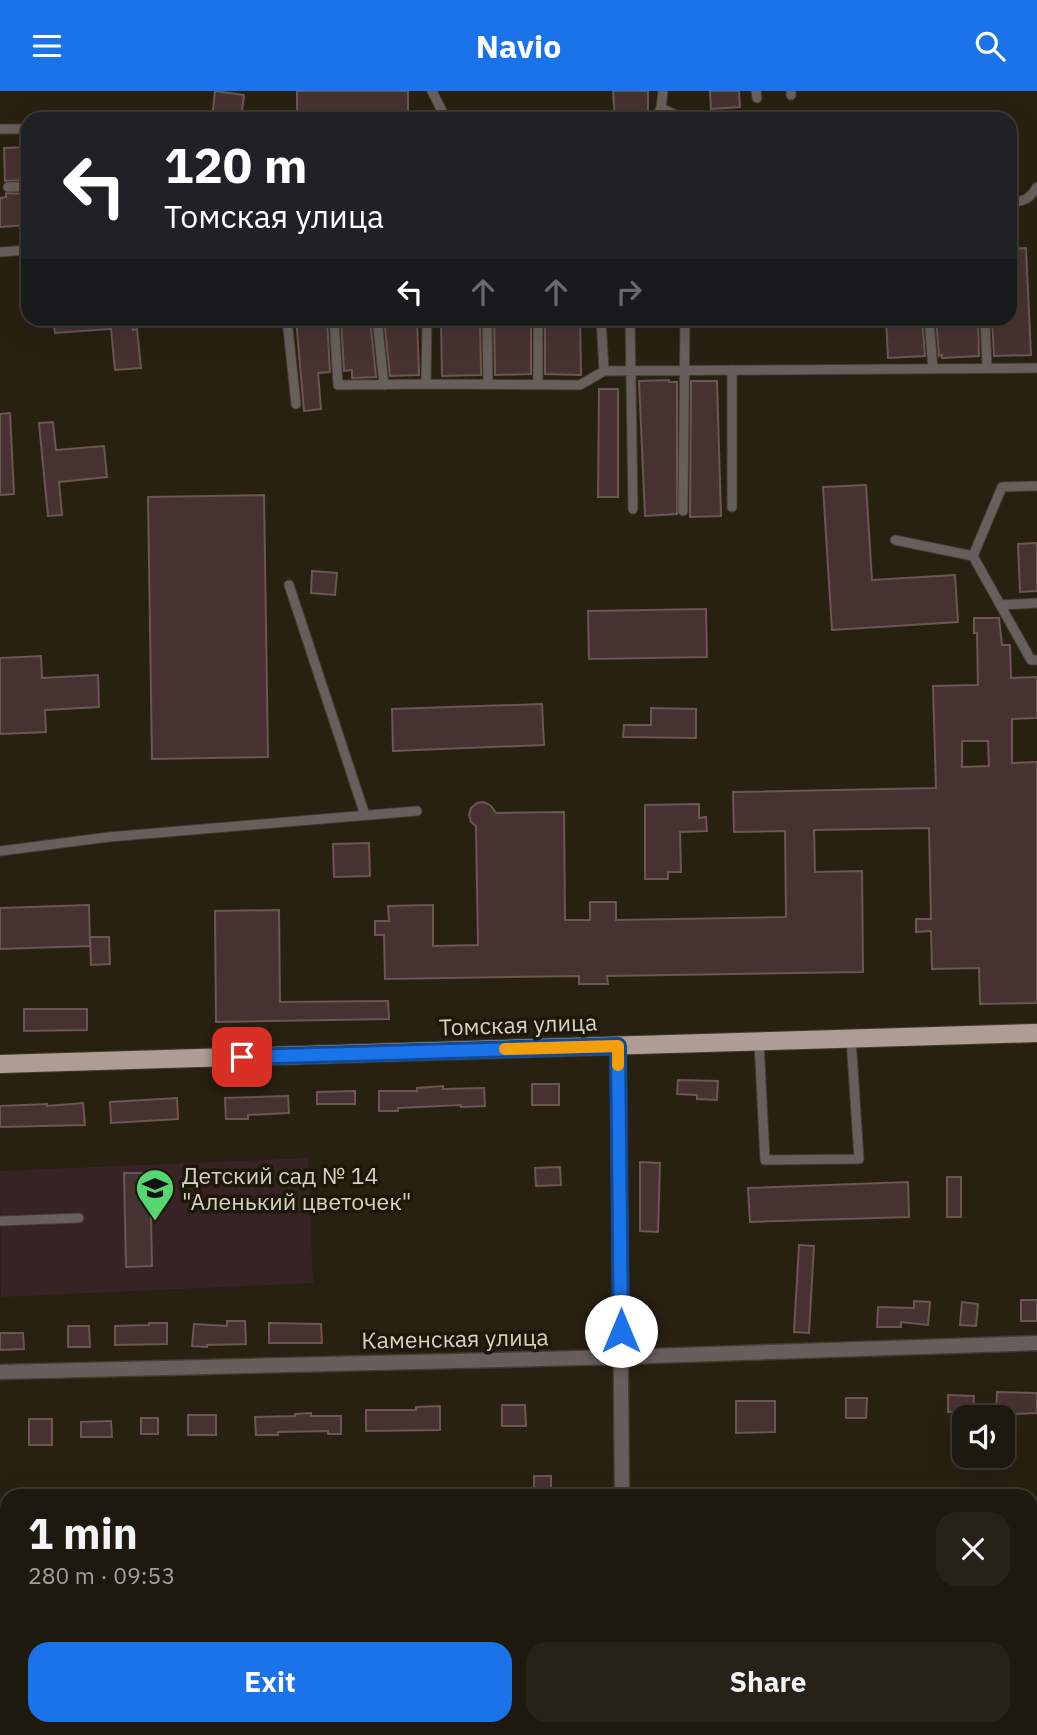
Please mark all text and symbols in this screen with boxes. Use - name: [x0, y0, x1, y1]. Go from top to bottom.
- text: Navio: [476, 25, 561, 67]
- icon: menu: [28, 27, 66, 65]
- icon: search: [971, 27, 1009, 65]
- text: 120 m: [164, 133, 308, 196]
- icon: left: [49, 140, 140, 231]
- text: Томская улица: [164, 195, 384, 237]
- icon: left: [391, 273, 429, 311]
- icon: ahead: [464, 273, 502, 311]
- icon: ahead: [537, 273, 575, 311]
- icon: right: [610, 273, 648, 311]
- street label: Томская улица: [438, 1006, 598, 1042]
- pin: [212, 1027, 272, 1087]
- icon: arrive: [223, 1038, 261, 1076]
- place label: Детский сад № 14 "Аленький цветочек": [182, 1160, 411, 1216]
- school or university icon: Детский сад № 14 "Аленький цветочек": [134, 1167, 176, 1222]
- position arrow: [584, 1294, 658, 1368]
- street label: Каменская улица: [361, 1321, 549, 1355]
- map controls: [952, 1405, 1015, 1468]
- button: sound: [952, 1405, 1015, 1468]
- text: 1 min: [28, 1506, 138, 1561]
- button: close: [936, 1512, 1010, 1586]
- text: 280 m · 09:53: [28, 1560, 175, 1590]
- button: Exit: [28, 1642, 512, 1722]
- button: Share: [526, 1642, 1010, 1722]

